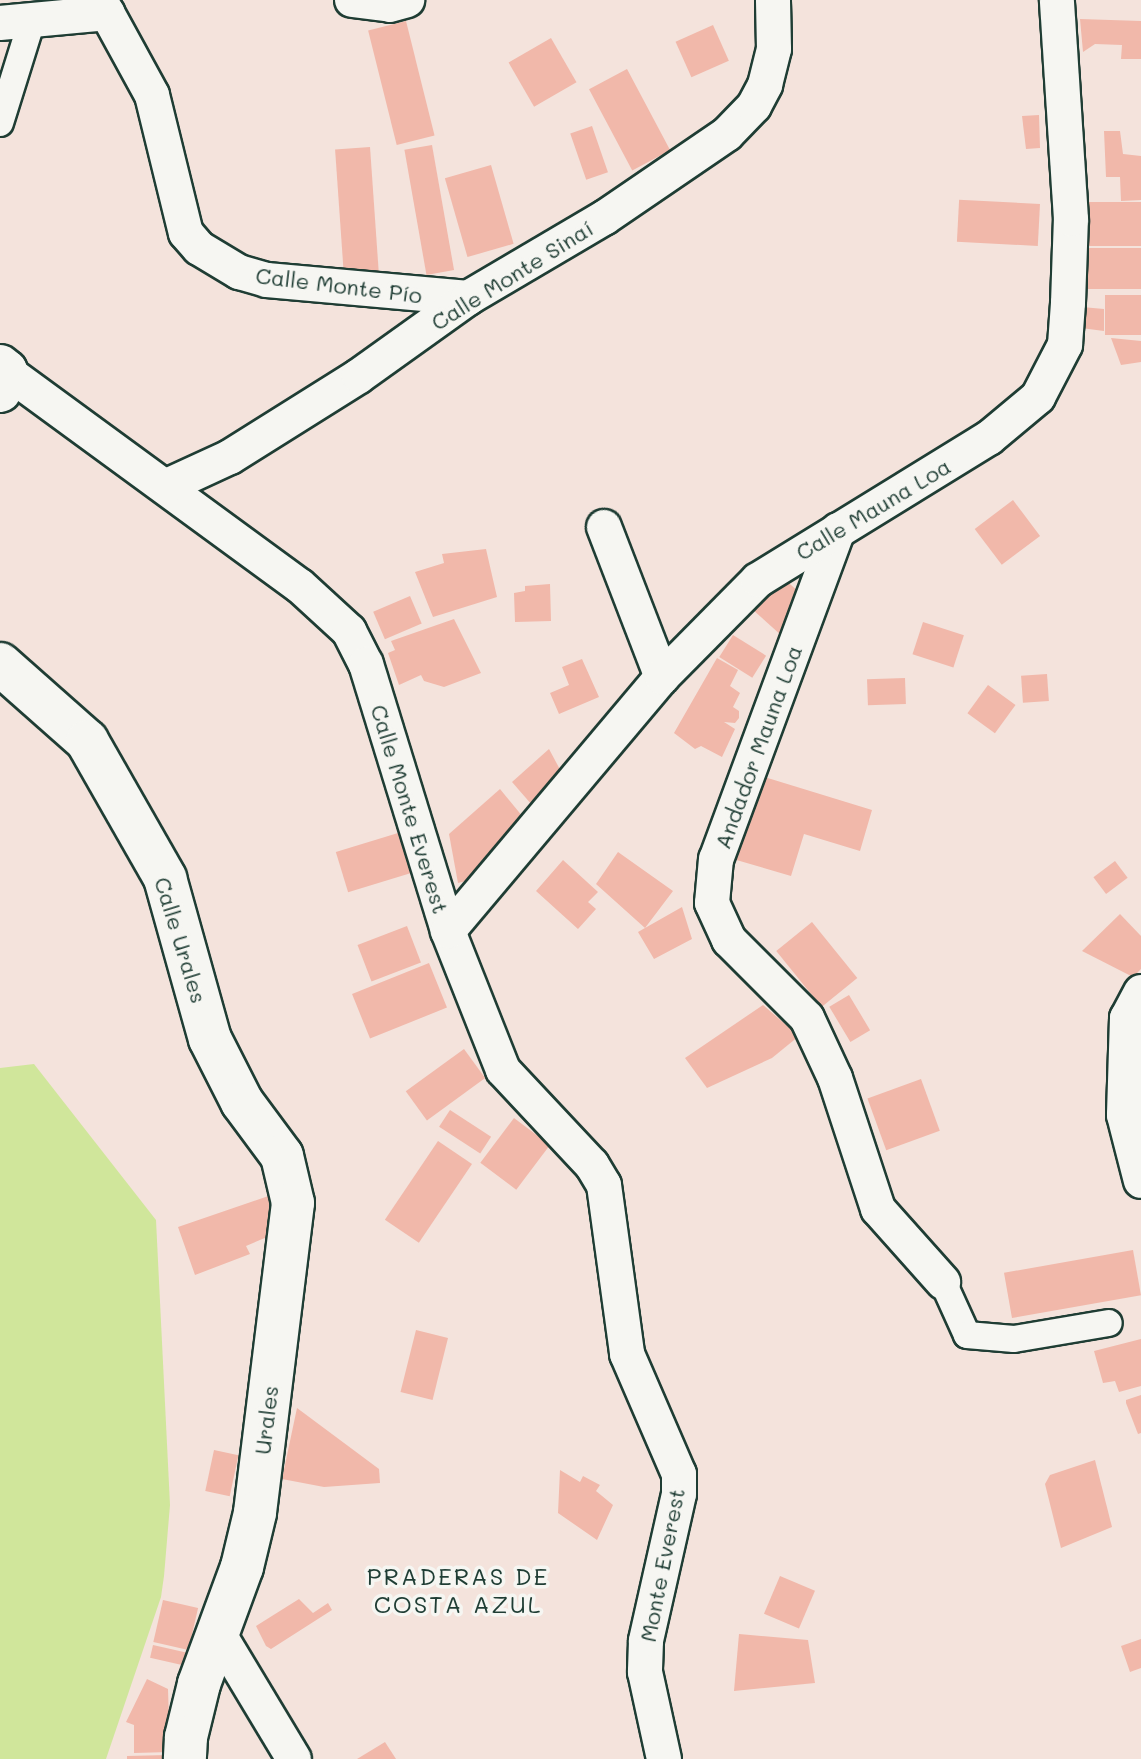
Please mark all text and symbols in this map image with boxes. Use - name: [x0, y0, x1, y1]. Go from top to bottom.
- street label: Calle Monte Sinaí: [426, 214, 598, 336]
- street label: Calle Monte Pío: [254, 262, 424, 308]
- street label: Calle Mauna Loa: [791, 452, 955, 566]
- street label: Andador Mauna Loa: [709, 642, 807, 852]
- street label: Calle Monte Everest: [366, 701, 454, 917]
- street label: Calle Urales: [149, 874, 213, 1006]
- street label: Urales: [249, 1384, 283, 1456]
- street label: Monte Everest: [634, 1486, 690, 1644]
- district label: PRADERAS DE COSTA AZUL: [367, 1562, 549, 1618]

